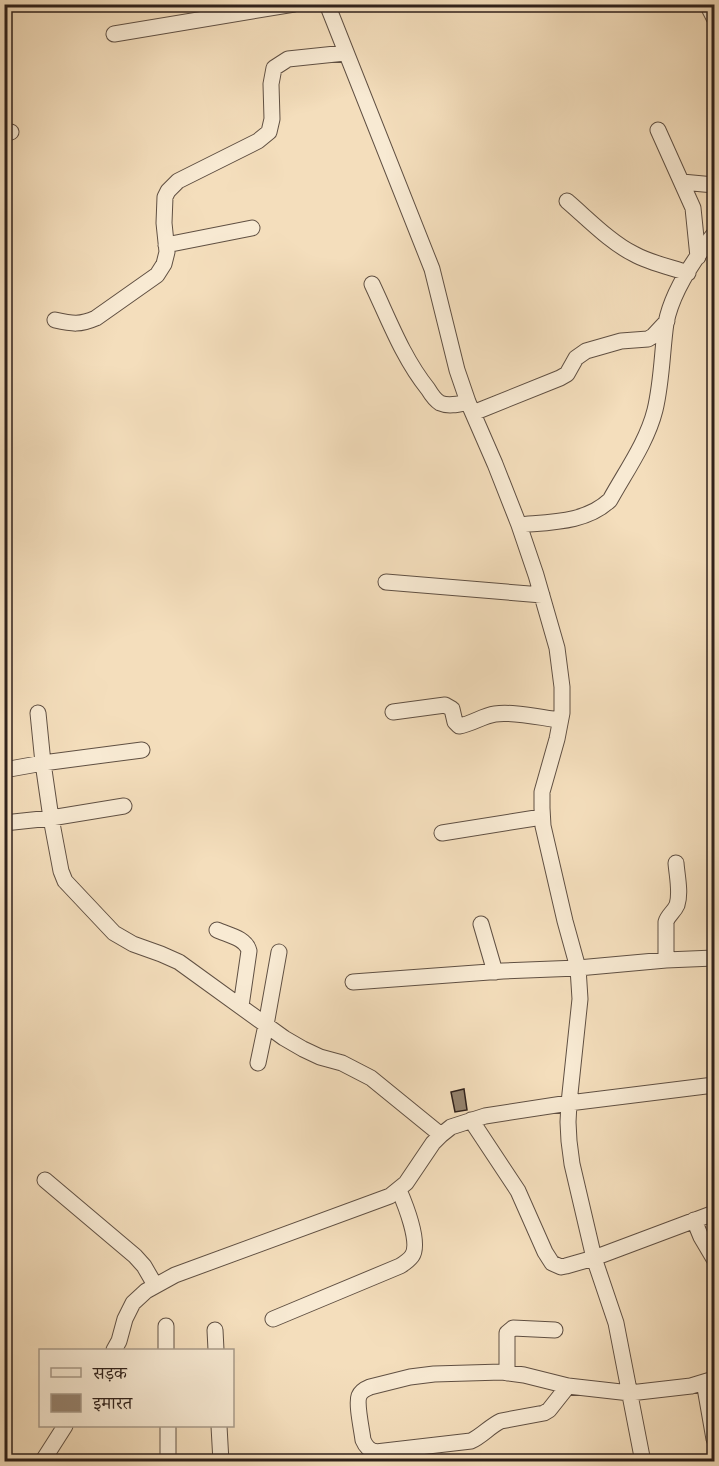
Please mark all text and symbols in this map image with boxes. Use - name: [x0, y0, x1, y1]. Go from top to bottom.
- legend: [39, 1349, 234, 1427]
- text: सड़क: [92, 1362, 128, 1388]
- text: इमारत: [92, 1392, 133, 1418]

